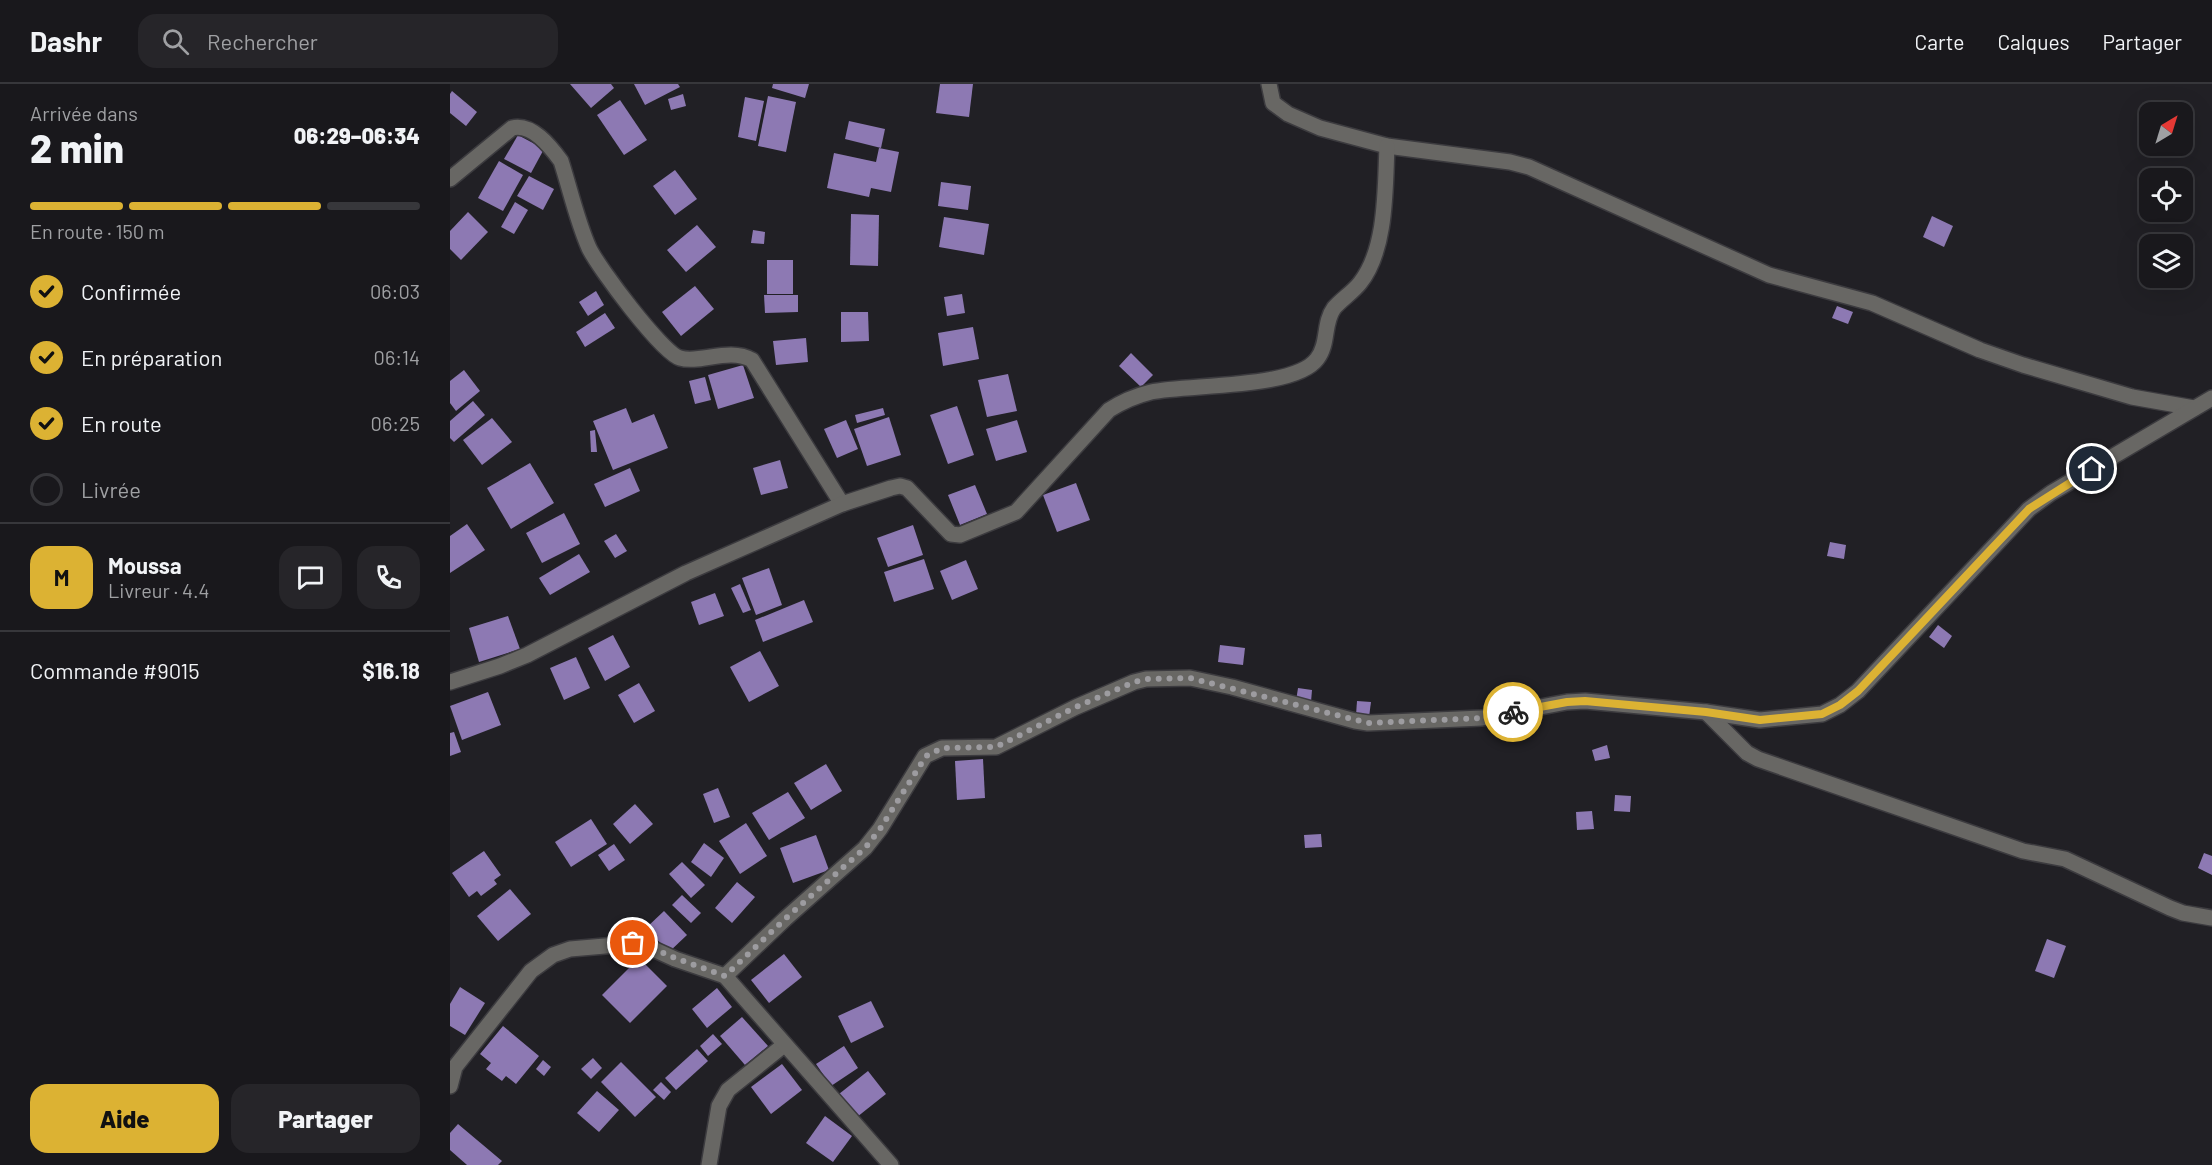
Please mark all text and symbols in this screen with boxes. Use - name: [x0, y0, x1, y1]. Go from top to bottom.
- search box: [138, 14, 558, 68]
- text: Dashr: [30, 24, 102, 58]
- icon: search: [159, 25, 192, 58]
- text: Rechercher: [207, 28, 318, 54]
- text: Carte: [1915, 29, 1964, 54]
- text: Calques: [1997, 29, 2070, 54]
- text: Partager: [2103, 29, 2182, 54]
- text: Arrivée dans: [30, 101, 138, 125]
- north arrow: [2139, 102, 2193, 156]
- map controls: [2139, 102, 2193, 288]
- text: 06:29–06:34: [294, 122, 420, 148]
- text: 2 min: [30, 124, 124, 171]
- button: locate: [2139, 168, 2193, 222]
- text: En route · 150 m: [30, 219, 165, 243]
- button: layers: [2139, 234, 2193, 288]
- icon: check: [30, 275, 63, 308]
- text: Confirmée: [81, 278, 181, 304]
- text: 06:03: [370, 279, 420, 303]
- icon: check: [30, 341, 63, 374]
- text: En préparation: [81, 344, 222, 370]
- text: 06:14: [374, 345, 420, 369]
- icon: check: [30, 407, 63, 440]
- text: En route: [81, 410, 162, 436]
- text: 06:25: [371, 411, 420, 435]
- pin: [2066, 443, 2117, 494]
- icon: home: [2075, 452, 2108, 485]
- text: Livrée: [81, 476, 141, 502]
- button: chat: [279, 546, 342, 609]
- button: phone: [357, 546, 420, 609]
- text: Moussa: [108, 552, 182, 578]
- text: M: [54, 564, 69, 590]
- text: Livreur · 4.4: [108, 578, 210, 602]
- text: Commande #9015: [30, 657, 200, 683]
- text: $16.18: [362, 657, 420, 683]
- courier: [1483, 682, 1543, 742]
- icon: bike: [1497, 696, 1530, 729]
- pin: [607, 917, 658, 968]
- icon: bag: [616, 926, 649, 959]
- button: Aide: [30, 1084, 219, 1153]
- button: Partager: [231, 1084, 420, 1153]

